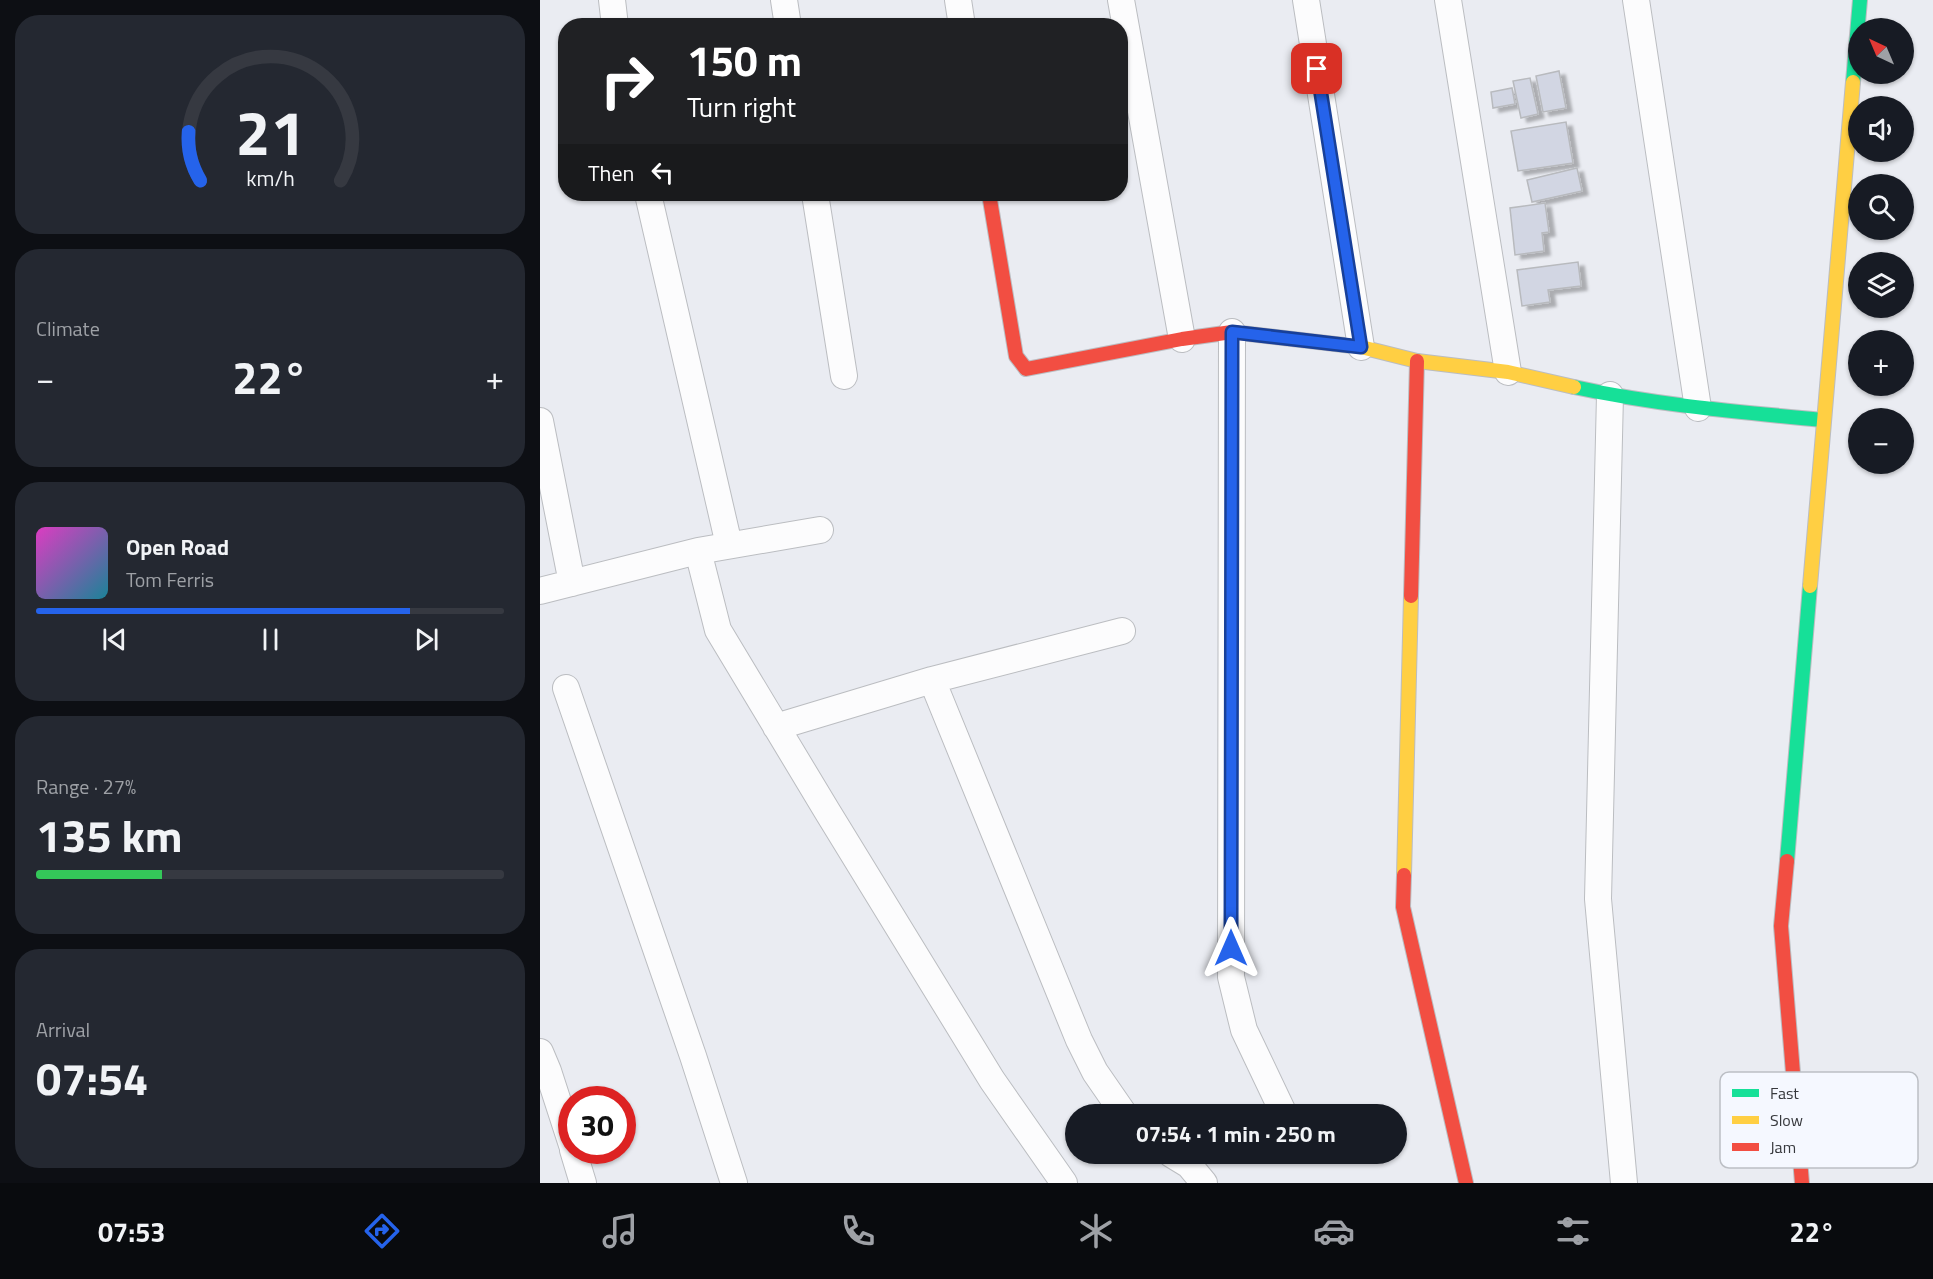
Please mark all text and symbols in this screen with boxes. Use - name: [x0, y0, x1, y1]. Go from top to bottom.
- north arrow: [1848, 18, 1914, 84]
- map controls: [1848, 18, 1914, 474]
- text: 150 m: [687, 28, 802, 92]
- icon: right: [588, 42, 666, 120]
- pin: [1291, 43, 1342, 94]
- icon: arrive: [1300, 52, 1333, 85]
- text: 21: [235, 84, 305, 179]
- text: Turn right: [687, 86, 796, 127]
- button: sound: [1848, 96, 1914, 162]
- text: Then: [588, 156, 634, 190]
- icon: left: [646, 156, 679, 189]
- text: km/h: [246, 163, 294, 195]
- button: search: [1848, 174, 1914, 240]
- button: layers: [1848, 252, 1914, 318]
- text: Climate: [36, 313, 100, 344]
- button: +: [1848, 330, 1914, 396]
- text: 22°: [232, 343, 308, 411]
- text: −: [36, 353, 54, 403]
- text: +: [486, 353, 504, 403]
- button: −: [1848, 408, 1914, 474]
- text: Open Road: [126, 530, 229, 564]
- text: Tom Ferris: [126, 564, 214, 595]
- icon: previous: [98, 623, 131, 656]
- icon: pause: [254, 623, 287, 656]
- icon: next: [410, 623, 443, 656]
- text: Range · 27%: [36, 771, 136, 802]
- text: 135 km: [36, 801, 182, 869]
- position arrow: [1199, 916, 1263, 980]
- text: Arrival: [36, 1014, 90, 1045]
- text: 07:54: [36, 1044, 148, 1112]
- legend: [1720, 1072, 1918, 1168]
- text: Fast: [1770, 1081, 1799, 1105]
- speed limit sign: 30: [558, 1086, 636, 1164]
- text: Slow: [1770, 1108, 1803, 1132]
- text: 07:54 · 1 min · 250 m: [1136, 1117, 1336, 1151]
- text: Jam: [1770, 1135, 1796, 1159]
- icon: directions: [361, 1210, 403, 1252]
- icon: music: [599, 1210, 641, 1252]
- icon: phone: [837, 1210, 879, 1252]
- icon: climate: [1075, 1210, 1117, 1252]
- icon: car: [1313, 1210, 1355, 1252]
- icon: filters: [1552, 1210, 1594, 1252]
- text: 07:53: [98, 1211, 165, 1252]
- text: 22°: [1790, 1211, 1835, 1252]

